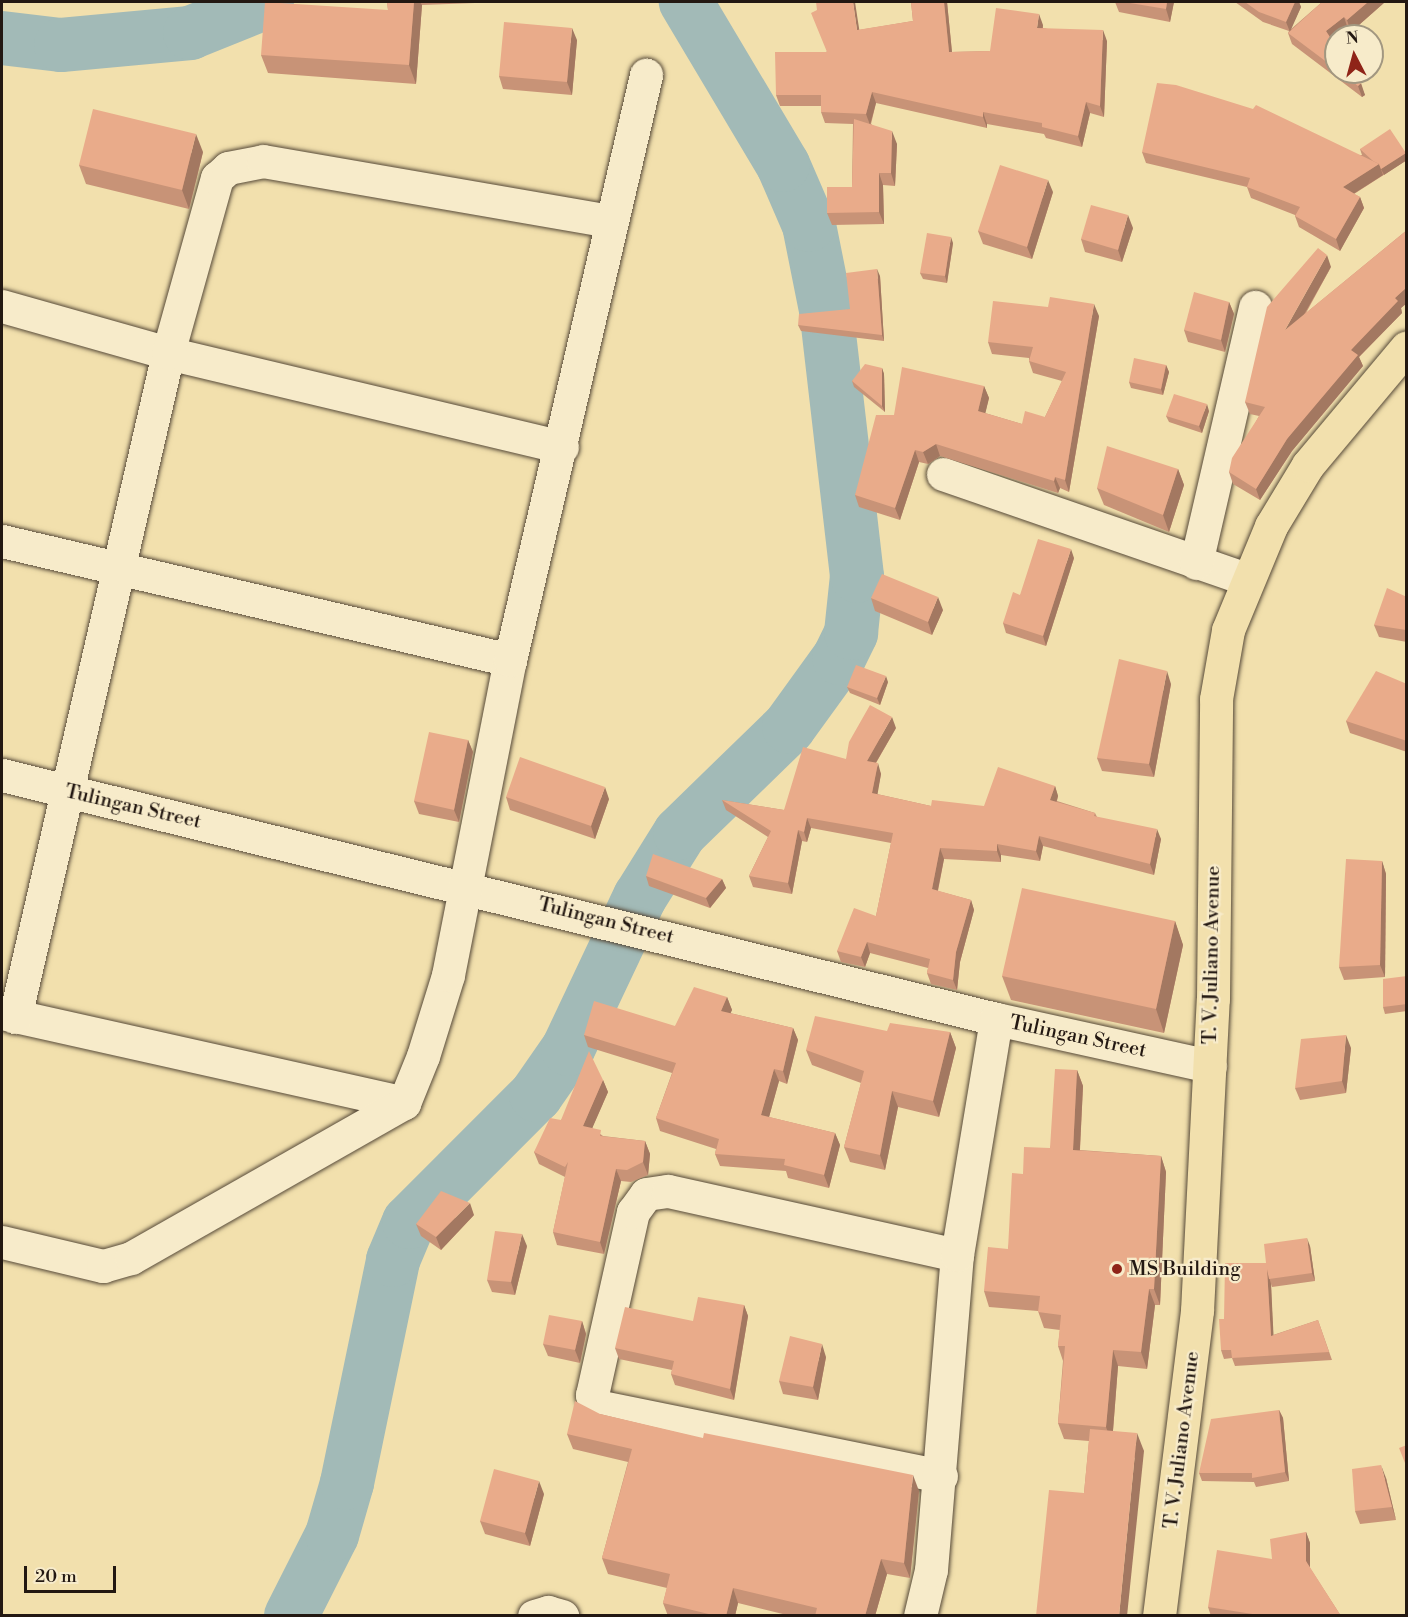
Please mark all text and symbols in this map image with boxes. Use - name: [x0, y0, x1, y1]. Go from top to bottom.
- north arrow: [1324, 24, 1384, 84]
- text: N: [1345, 27, 1360, 49]
- street label: Tulingan Street: [63, 780, 203, 834]
- street label: T. V. Juliano Avenue: [1198, 865, 1226, 1045]
- street label: Tulingan Street: [536, 893, 676, 949]
- street label: Tulingan Street: [1007, 1011, 1149, 1063]
- place label: MS Building: [1129, 1257, 1240, 1281]
- marker: MS Building: [1110, 1262, 1124, 1276]
- street label: T. V. Juliano Avenue: [1159, 1350, 1205, 1530]
- scale bar: [27, 1554, 118, 1592]
- text: 20 m: [35, 1565, 77, 1588]

